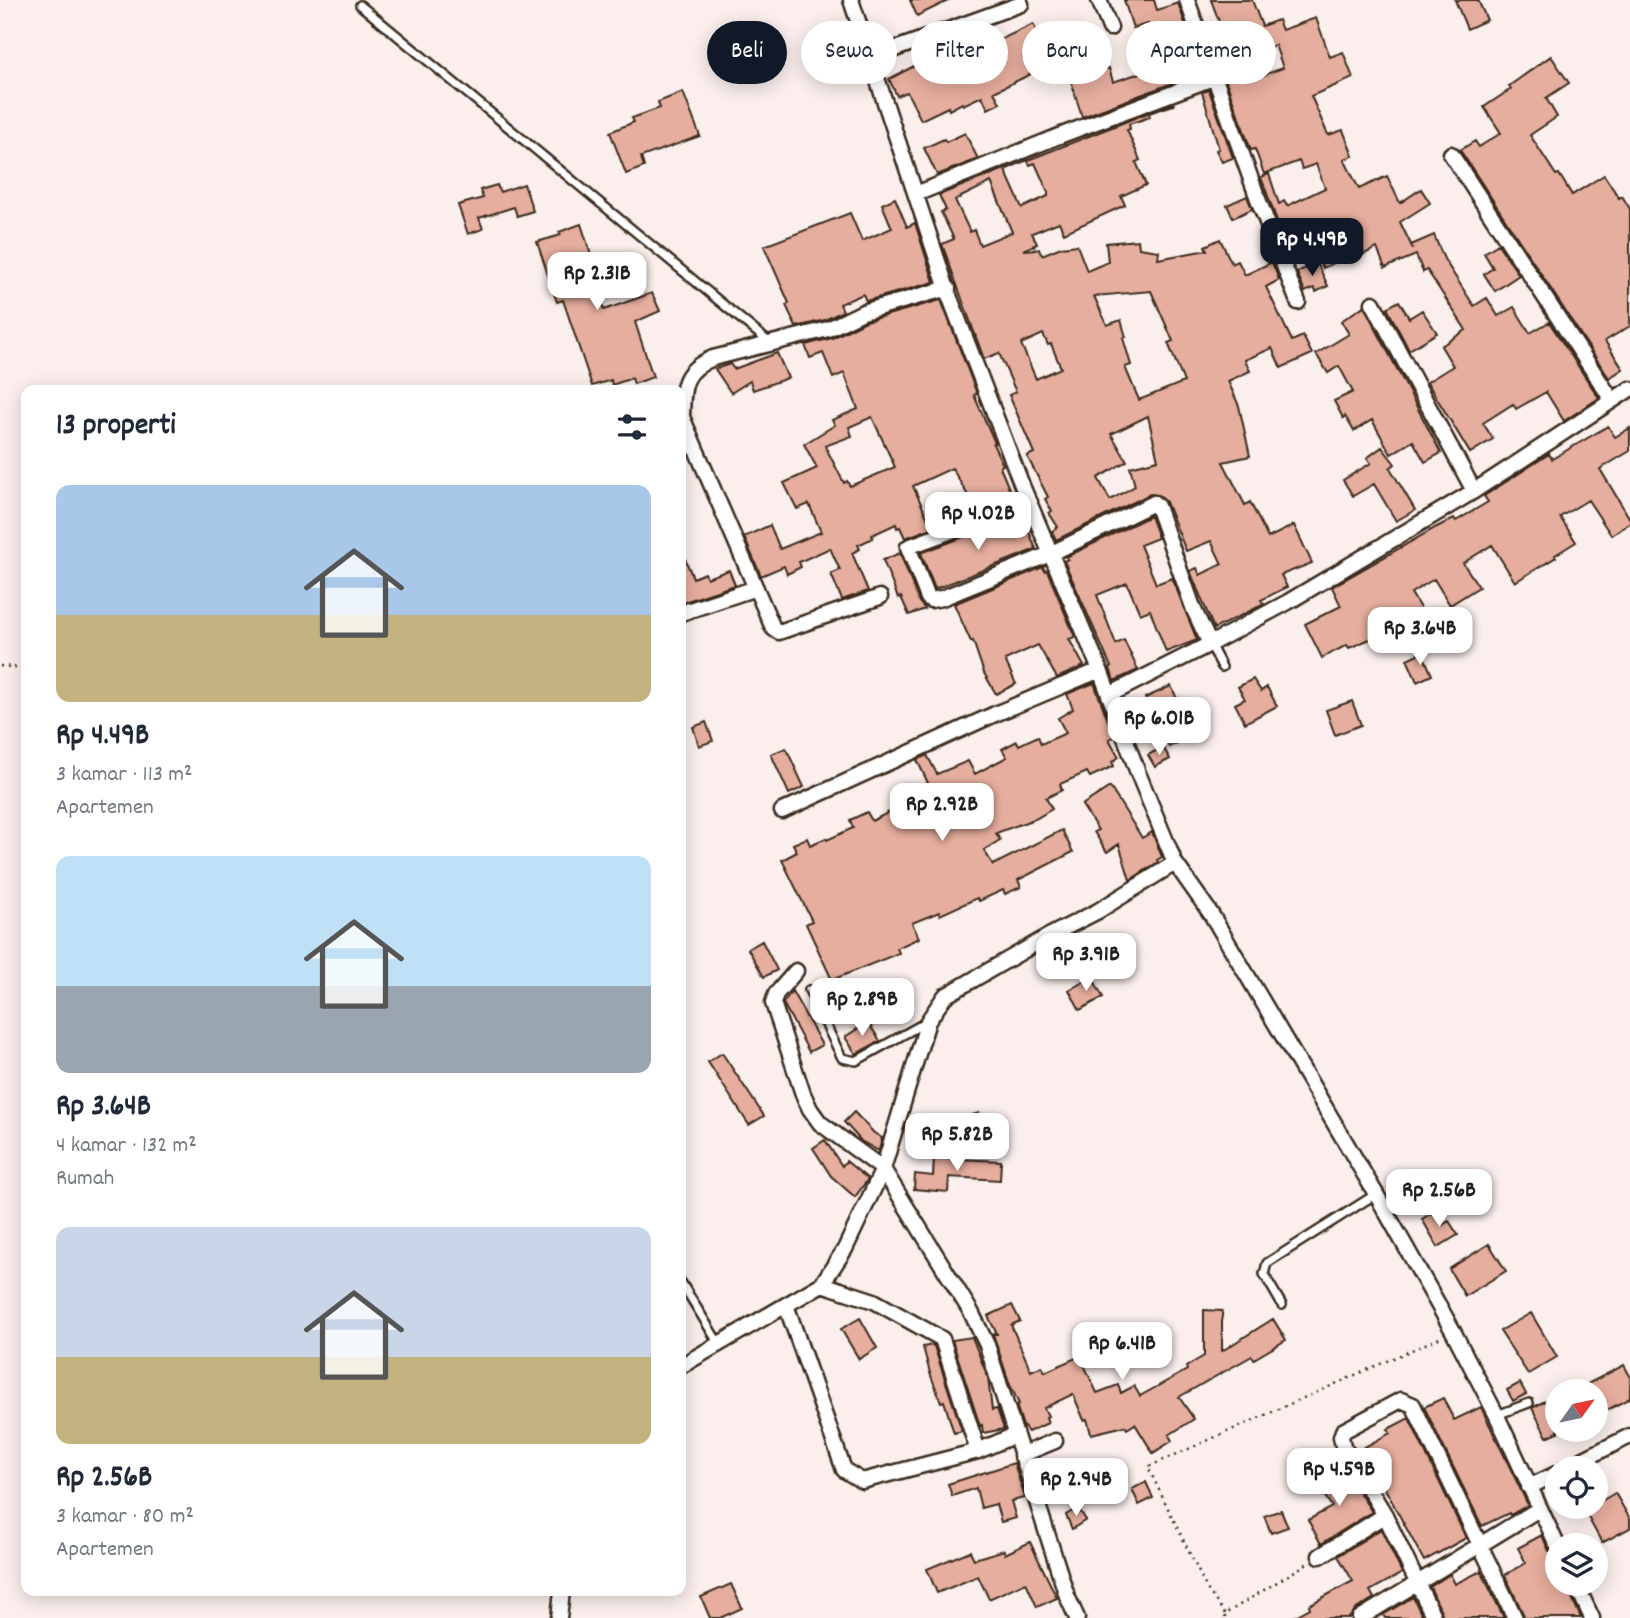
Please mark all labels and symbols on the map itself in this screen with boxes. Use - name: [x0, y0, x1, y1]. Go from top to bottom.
- pin: Rp 4.49B: [1240, 218, 1384, 278]
- pin: Rp 2.31B: [525, 252, 669, 312]
- pin: Rp 4.02B: [906, 492, 1050, 552]
- pin: Rp 3.64B: [1348, 608, 1492, 667]
- pin: Rp 6.01B: [1087, 698, 1231, 757]
- pin: Rp 2.92B: [870, 784, 1014, 843]
- pin: Rp 3.91B: [1014, 934, 1158, 993]
- pin: Rp 2.89B: [790, 978, 934, 1038]
- pin: Rp 5.82B: [885, 1114, 1029, 1173]
- pin: Rp 2.56B: [1367, 1170, 1511, 1229]
- pin: Rp 6.41B: [1050, 1322, 1194, 1382]
- north arrow: [1545, 1379, 1608, 1442]
- pin: Rp 4.59B: [1267, 1448, 1411, 1508]
- pin: Rp 2.94B: [1004, 1458, 1148, 1518]

